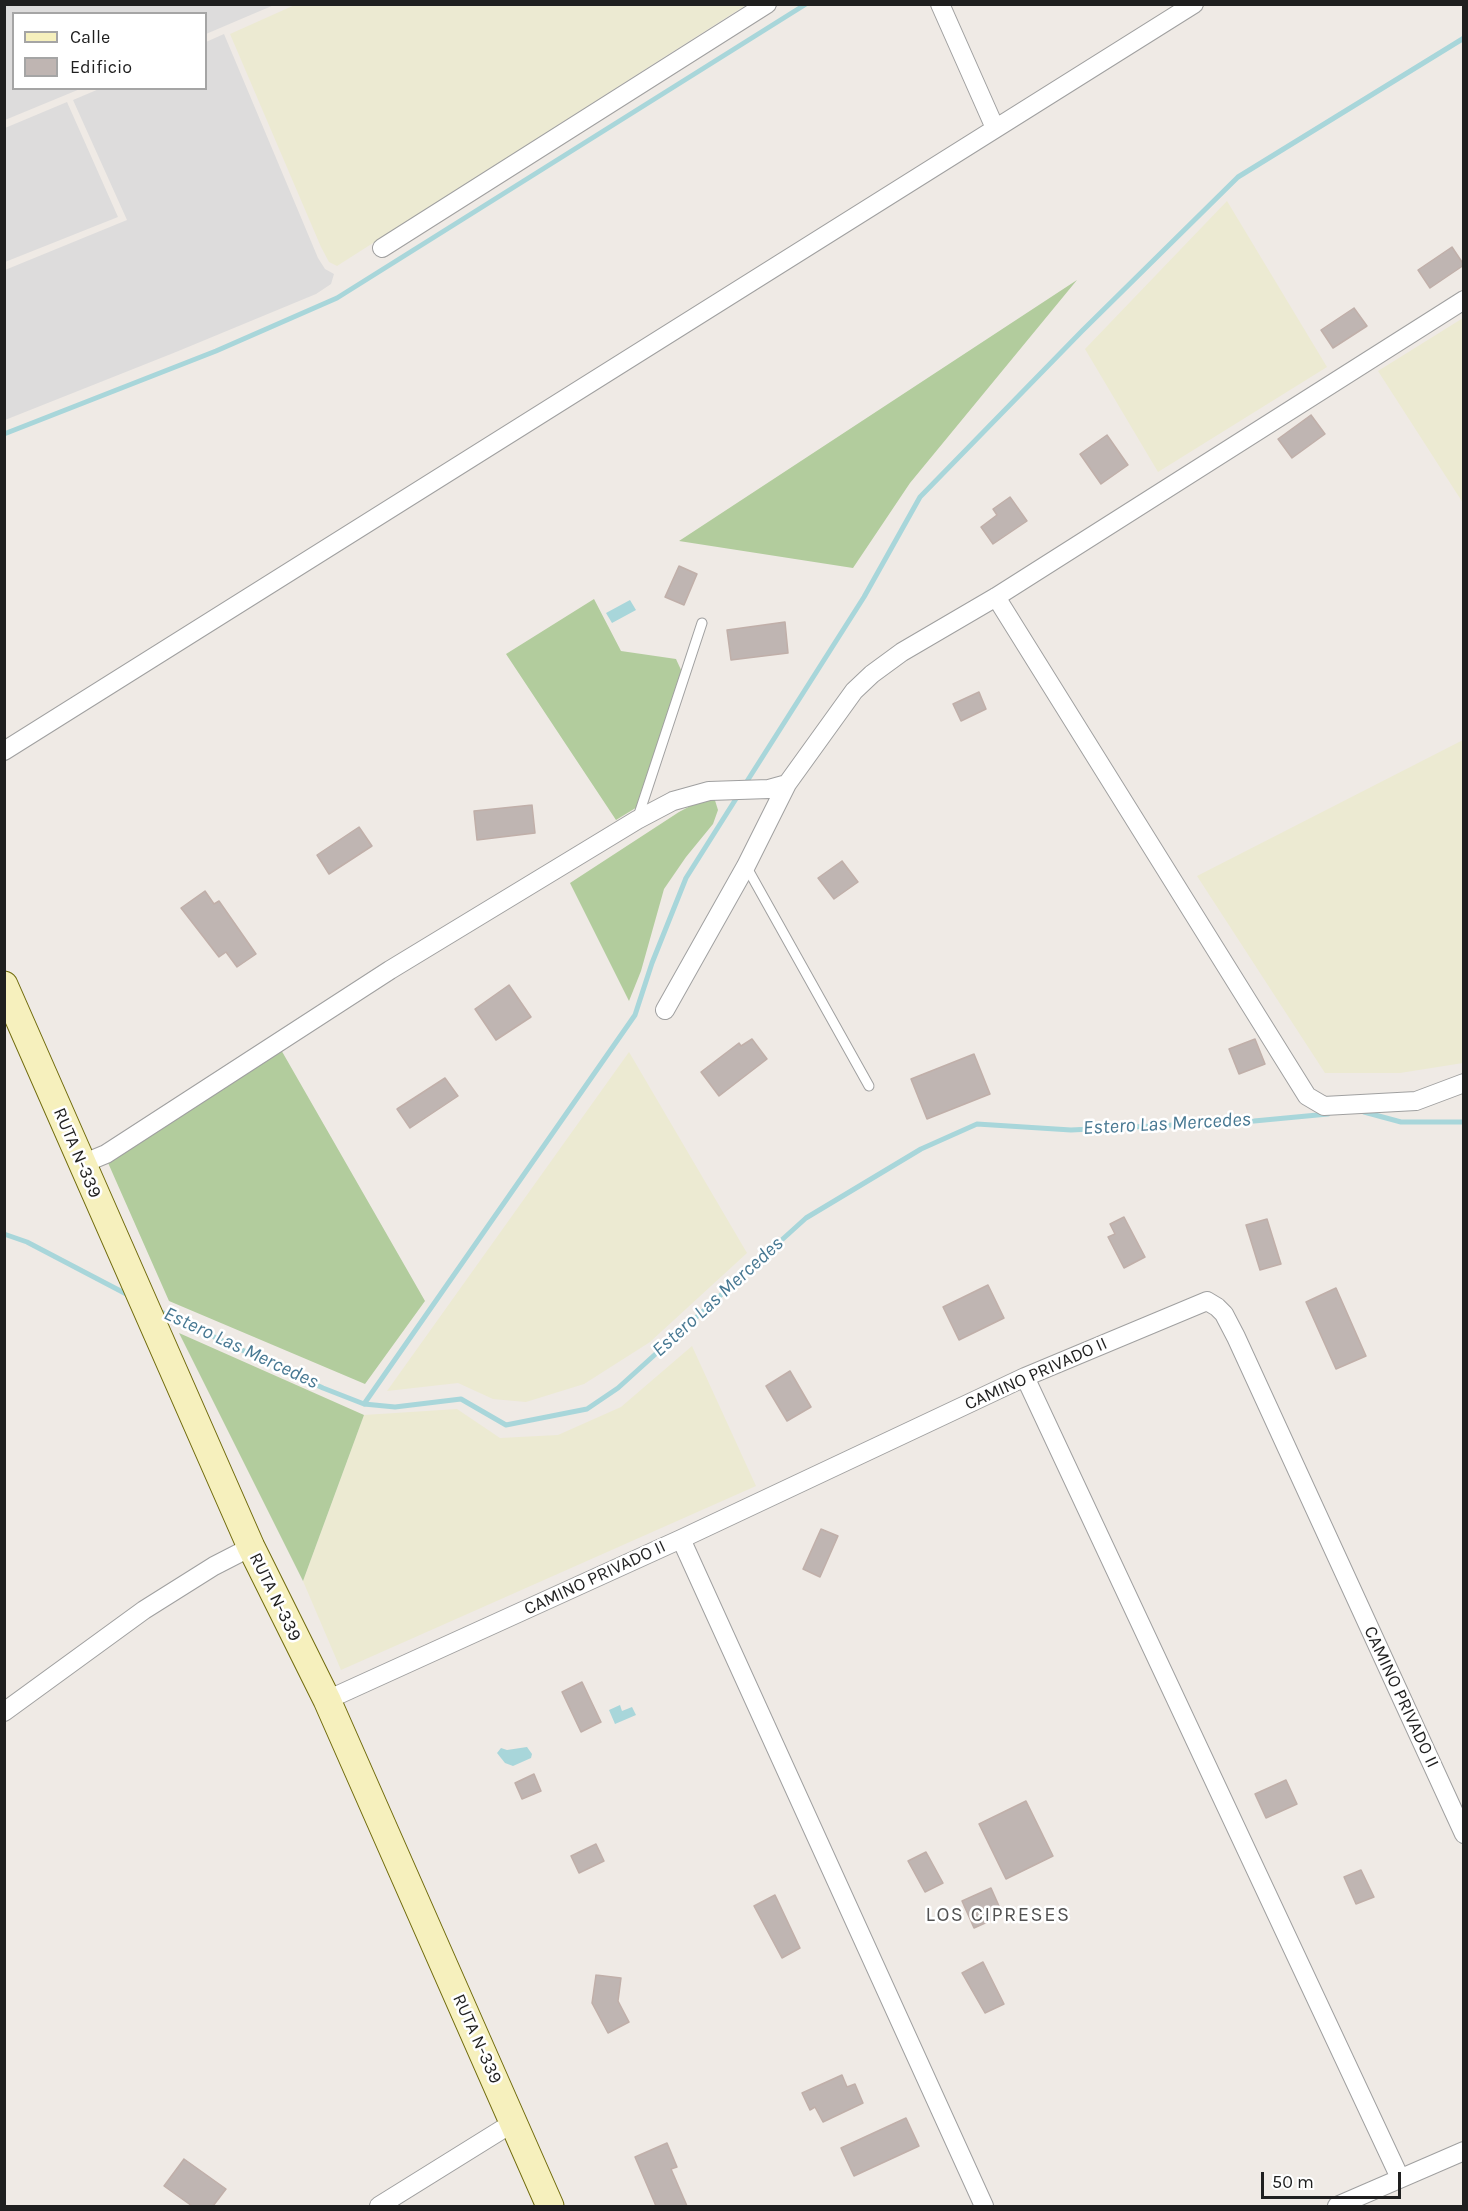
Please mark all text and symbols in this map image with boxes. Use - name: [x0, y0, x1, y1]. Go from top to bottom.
- legend: [12, 12, 207, 90]
- text: Calle: [70, 26, 110, 48]
- text: Edificio: [70, 56, 132, 78]
- street label: RUTA N-339: [48, 1105, 106, 1201]
- water label: Estero Las Mercedes: [1082, 1108, 1252, 1140]
- water label: Estero Las Mercedes: [648, 1232, 788, 1362]
- water label: Estero Las Mercedes: [160, 1302, 322, 1394]
- street label: CAMINO PRIVADO II: [961, 1333, 1111, 1415]
- street label: CAMINO PRIVADO II: [521, 1536, 669, 1620]
- street label: RUTA N-339: [244, 1549, 306, 1645]
- street label: CAMINO PRIVADO II: [1359, 1623, 1443, 1771]
- district label: LOS CIPRESES: [926, 1903, 1070, 1927]
- street label: RUTA N-339: [448, 1991, 506, 2087]
- scale bar: [1264, 2160, 1404, 2198]
- text: 50 m: [1272, 2171, 1314, 2193]

